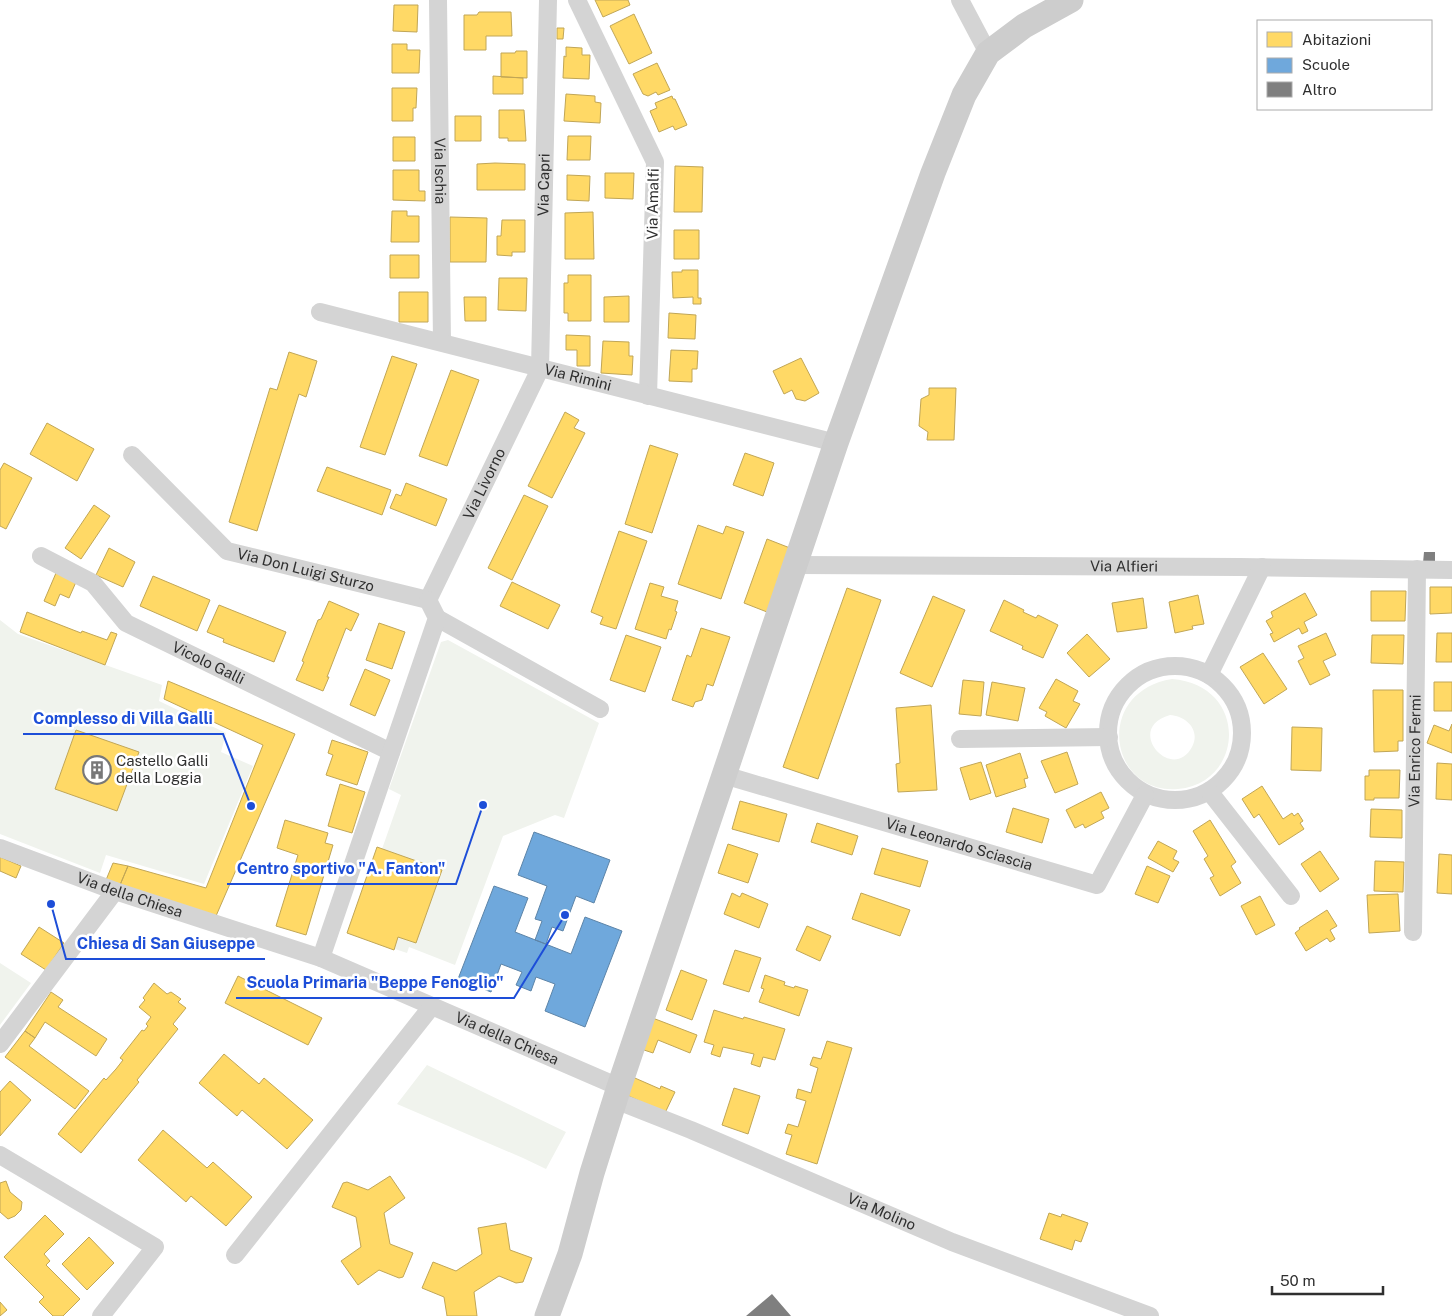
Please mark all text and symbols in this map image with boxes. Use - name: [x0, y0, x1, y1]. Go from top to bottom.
- legend: [1257, 20, 1432, 110]
- text: Abitazioni: [1302, 31, 1371, 48]
- text: Scuole: [1302, 56, 1350, 73]
- text: Altro: [1302, 81, 1337, 98]
- street label: Via Ischia: [432, 138, 449, 204]
- street label: Via Capri: [534, 153, 553, 216]
- street label: Via Amalfi: [643, 168, 662, 240]
- street label: Via Rimini: [542, 360, 613, 394]
- street label: Via Livorno: [459, 445, 508, 522]
- street label: Via Don Luigi Sturzo: [235, 545, 376, 595]
- street label: Via Alfieri: [1090, 557, 1158, 575]
- street label: Vicolo Galli: [170, 638, 248, 687]
- street label: Via Enrico Fermi: [1405, 694, 1424, 808]
- callout: Complesso di Villa Galli: [23, 703, 223, 734]
- text: Complesso di Villa Galli: [33, 709, 213, 728]
- place label: Castello Galli della Loggia: [116, 752, 208, 786]
- building icon: Castello Galli della Loggia: [82, 755, 112, 785]
- street label: Via Leonardo Sciascia: [884, 814, 1035, 874]
- callout: Centro sportivo "A. Fanton": [227, 853, 456, 884]
- text: Centro sportivo "A. Fanton": [237, 859, 445, 878]
- street label: Via della Chiesa: [75, 868, 185, 920]
- callout: Chiesa di San Giuseppe: [66, 928, 265, 959]
- text: Chiesa di San Giuseppe: [77, 934, 255, 953]
- callout: Scuola Primaria "Beppe Fenoglio": [236, 967, 514, 998]
- text: Scuola Primaria "Beppe Fenoglio": [246, 973, 504, 992]
- street label: Via della Chiesa: [453, 1008, 561, 1068]
- street label: Via Molino: [845, 1189, 919, 1233]
- scale bar: [1272, 1264, 1383, 1296]
- text: 50 m: [1280, 1272, 1315, 1289]

